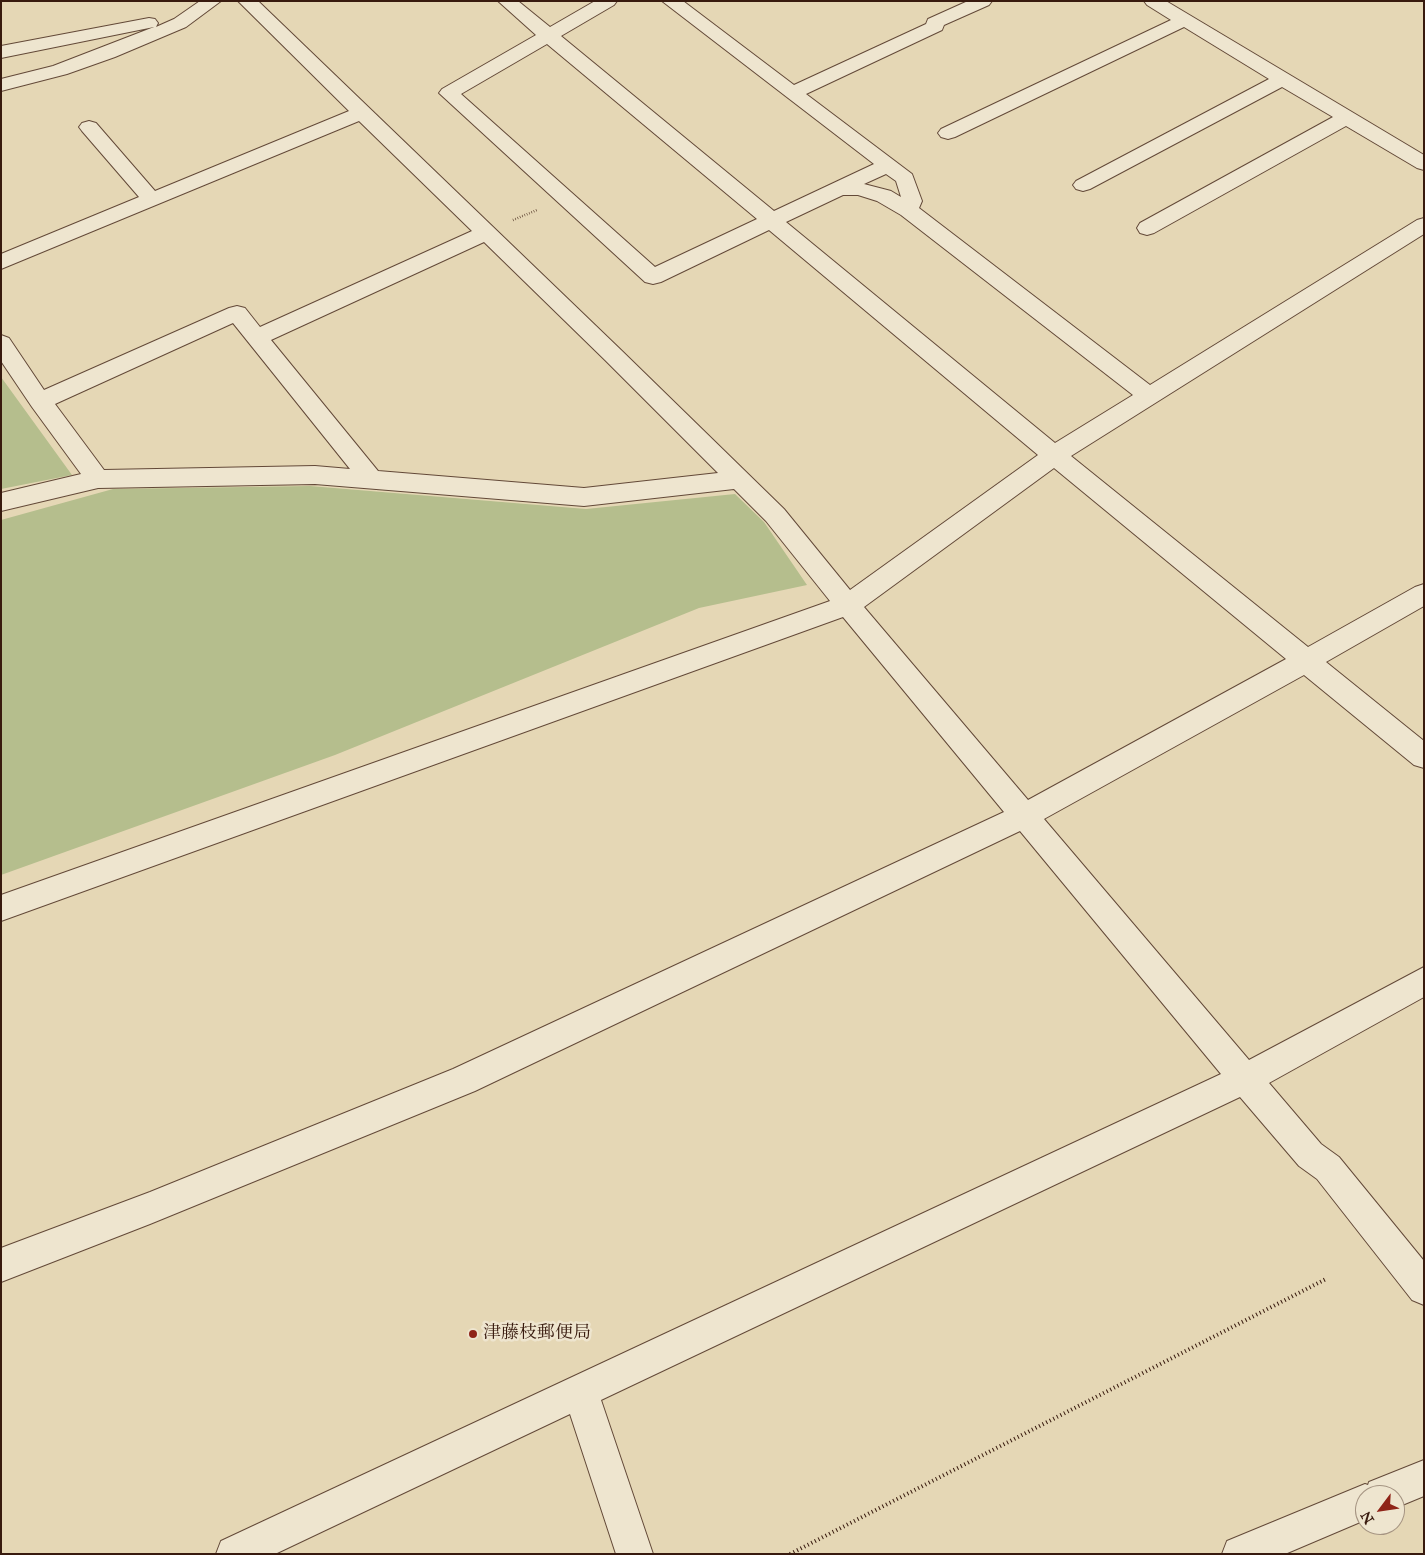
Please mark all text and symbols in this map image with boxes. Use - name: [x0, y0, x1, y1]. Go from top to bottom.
- place label: 津藤枝郵便局: [483, 1323, 591, 1345]
- marker: 津藤枝郵便局: [467, 1328, 479, 1340]
- north arrow: [1355, 1485, 1405, 1535]
- text: N: [1357, 1508, 1378, 1527]

